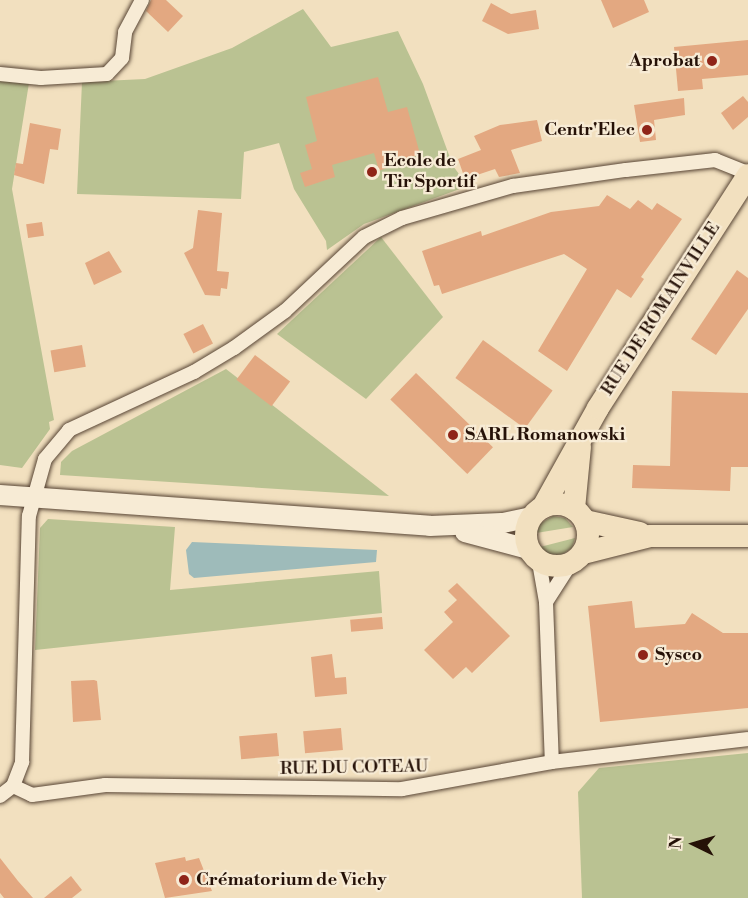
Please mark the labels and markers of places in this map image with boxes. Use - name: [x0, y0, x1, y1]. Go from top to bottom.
- place label: Aprobat: [629, 50, 700, 72]
- marker: Aprobat: [705, 54, 719, 68]
- place label: Centr'Elec: [544, 119, 635, 141]
- marker: Centr'Elec: [640, 123, 654, 137]
- place label: Ecole de Tir Sportif: [384, 151, 475, 194]
- marker: Ecole de Tir Sportif: [365, 165, 379, 179]
- place label: SARL Romanowski: [465, 424, 625, 446]
- marker: SARL Romanowski: [446, 428, 460, 442]
- place label: Sysco: [655, 644, 702, 666]
- marker: Sysco: [636, 648, 650, 662]
- place label: Crématorium de Vichy: [196, 869, 386, 891]
- marker: Crématorium de Vichy: [177, 873, 191, 887]

